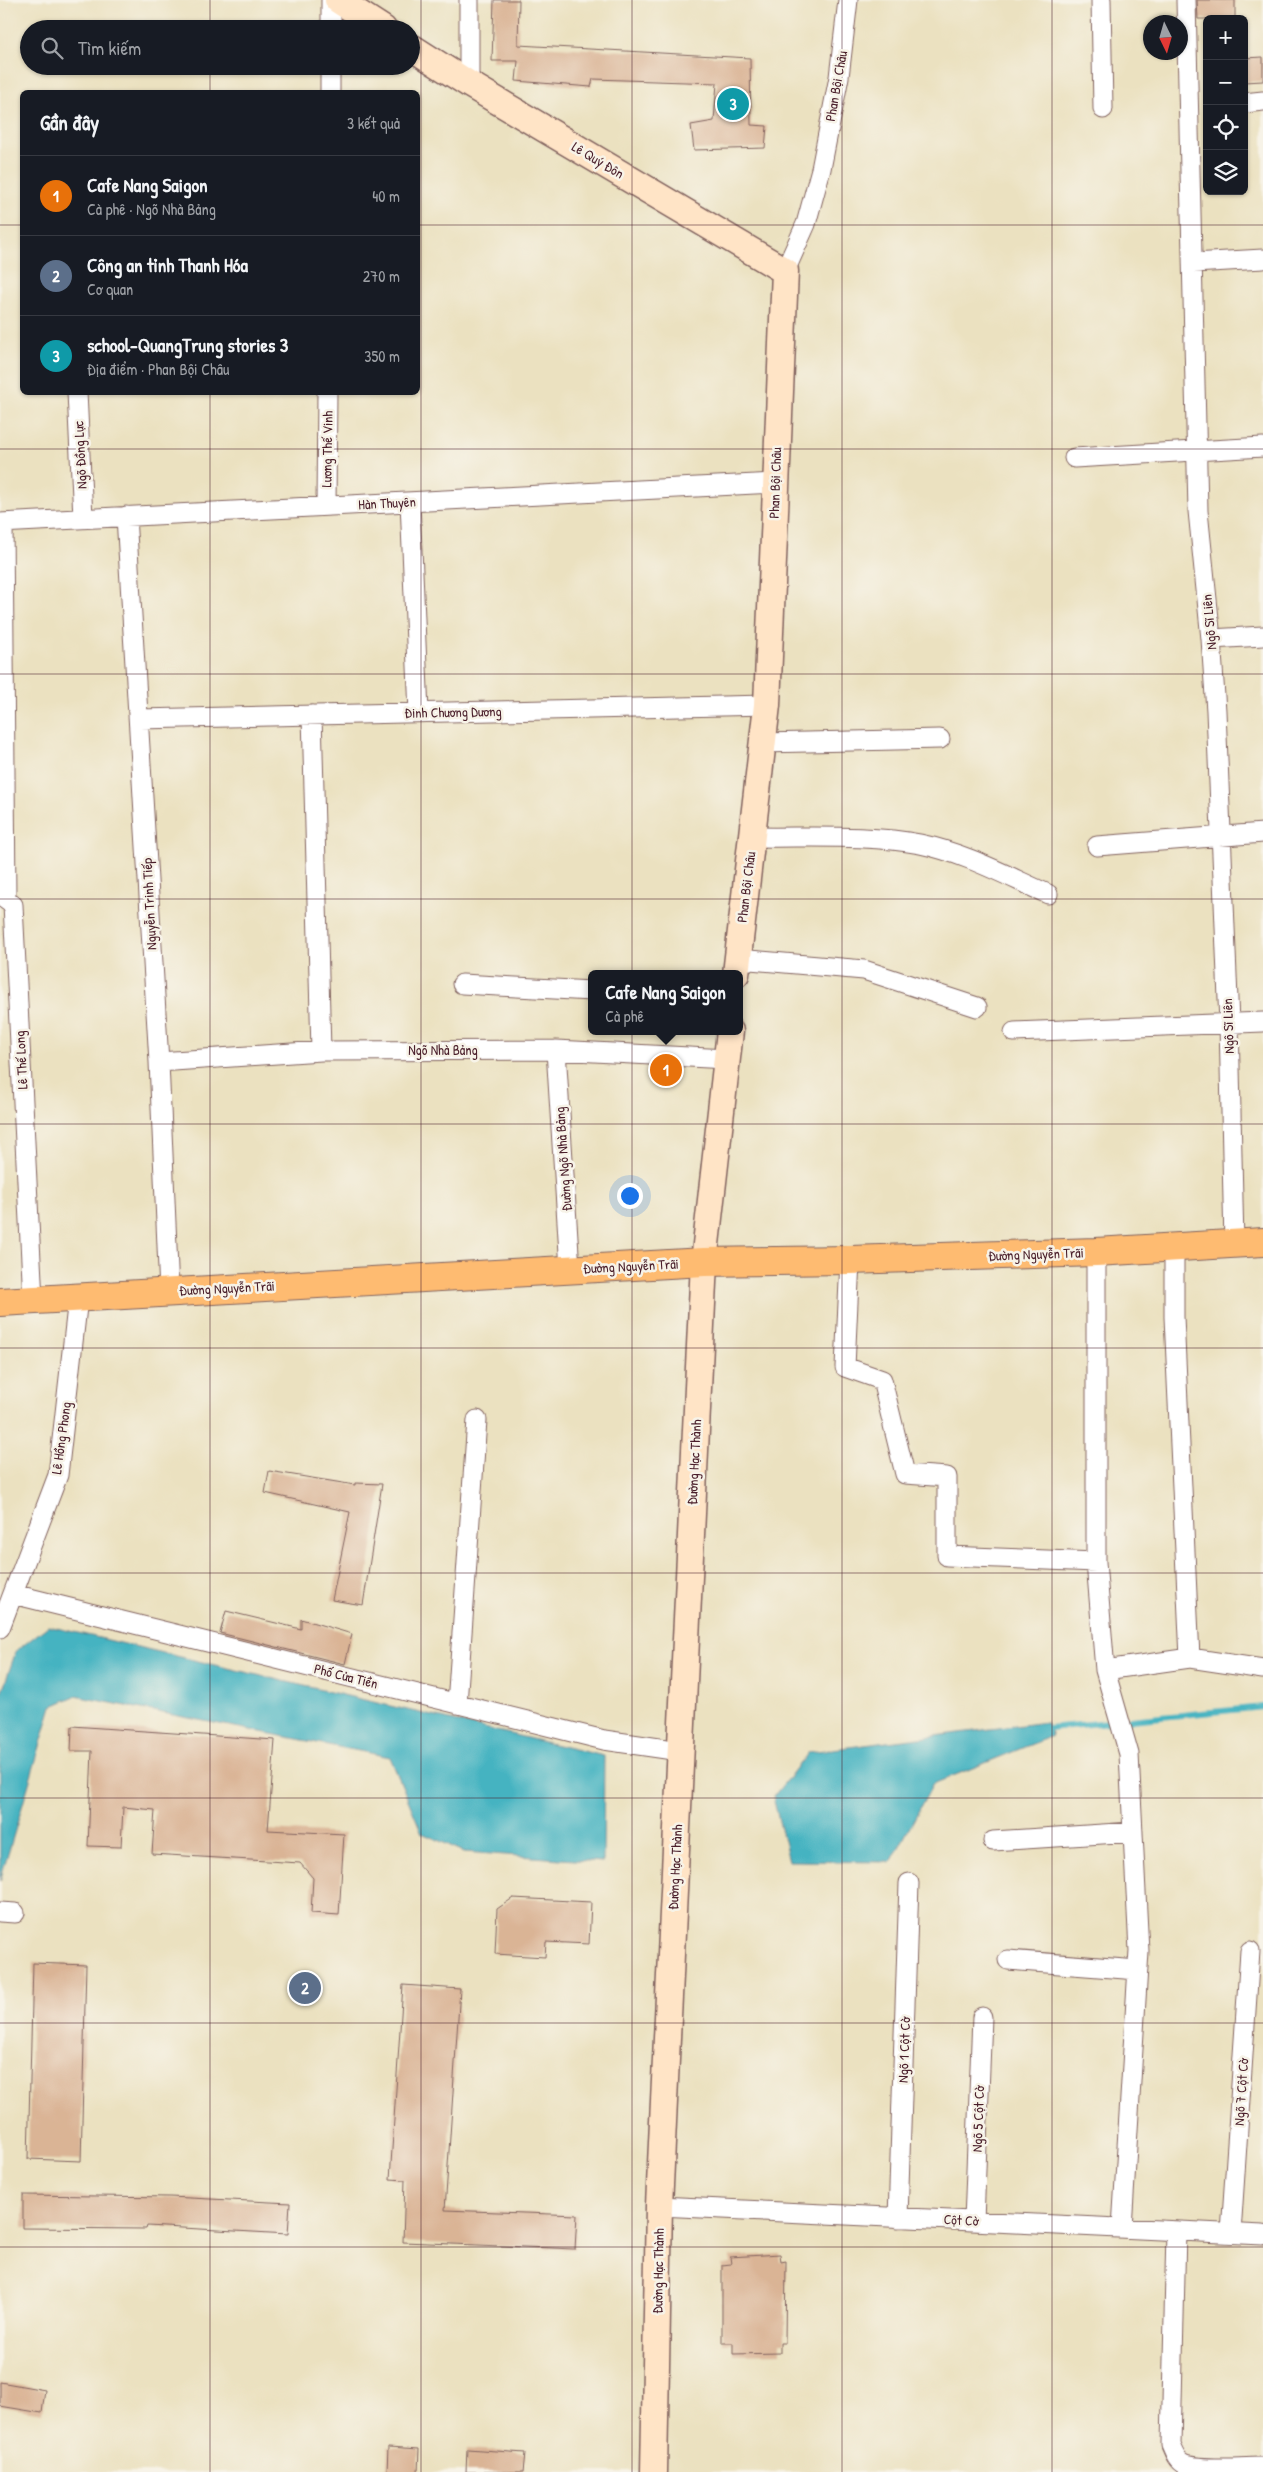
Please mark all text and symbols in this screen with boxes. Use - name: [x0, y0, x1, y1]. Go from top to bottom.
- north arrow: [1143, 15, 1188, 60]
- map controls: [1203, 15, 1248, 195]
- button: +: [1203, 15, 1248, 60]
- search box: [20, 20, 420, 75]
- icon: search: [38, 34, 66, 62]
- text: Tìm kiếm: [78, 35, 141, 61]
- street label: Phan Bội Châu: [820, 49, 851, 123]
- button: −: [1203, 60, 1248, 105]
- pin: 3: [717, 85, 749, 123]
- button: locate: [1203, 105, 1248, 150]
- text: Gần đây: [40, 108, 99, 137]
- text: 3 kết quả: [347, 112, 400, 134]
- street label: Lê Quý Đôn: [568, 137, 628, 183]
- button: layers: [1203, 150, 1248, 195]
- text: Cafe Nang Saigon: [87, 172, 208, 198]
- text: 1: [53, 185, 59, 207]
- text: 40 m: [372, 185, 400, 207]
- text: Cà phê · Ngõ Nhà Bảng: [87, 198, 216, 220]
- text: Công an tỉnh Thanh Hóa: [87, 252, 248, 278]
- text: 2: [52, 265, 60, 287]
- text: 270 m: [363, 265, 400, 287]
- text: Cơ quan: [87, 278, 133, 300]
- text: school-QuangTrung stories 3: [87, 332, 288, 358]
- text: 3: [52, 345, 60, 367]
- text: 350 m: [364, 345, 400, 367]
- text: Địa điểm · Phan Bội Châu: [87, 358, 230, 380]
- street label: Lương Thế Vinh: [316, 410, 338, 488]
- street label: Ngõ Đồng Lực: [68, 420, 92, 489]
- street label: Phan Bội Châu: [764, 447, 785, 519]
- street label: Hàn Thuyên: [358, 492, 416, 514]
- street label: Ngô Sĩ Liên: [1197, 593, 1221, 651]
- street label: Đinh Chương Dương: [404, 701, 502, 723]
- street label: Phan Bội Châu: [732, 850, 759, 924]
- street label: Nguyễn Trinh Tiếp: [137, 857, 161, 950]
- popup: [588, 970, 743, 1035]
- text: Cafe Nang Saigon: [605, 979, 726, 1005]
- street label: Ngô Sĩ Liên: [1217, 998, 1239, 1054]
- text: Cà phê: [605, 1005, 644, 1027]
- street label: Lê Thế Long: [9, 1030, 33, 1090]
- street label: Ngõ Nhà Bảng: [408, 1040, 478, 1060]
- pin: 1: [650, 1051, 682, 1089]
- street label: Đường Ngõ Nhà Bảng: [549, 1106, 577, 1212]
- your location: [617, 1183, 643, 1209]
- street label: Đường Nguyễn Trãi: [988, 1242, 1084, 1266]
- street label: Đường Nguyễn Trãi: [583, 1254, 679, 1278]
- street label: Đường Nguyễn Trãi: [179, 1276, 275, 1300]
- street label: Lê Hồng Phong: [46, 1401, 76, 1475]
- street label: Đường Hạc Thành: [682, 1419, 706, 1505]
- street label: Phố Cửa Tiền: [312, 1658, 380, 1693]
- street label: Đường Hạc Thành: [663, 1824, 687, 1910]
- pin: 2: [289, 1969, 321, 2007]
- street label: Ngõ 1 Cột Cờ: [893, 2016, 915, 2083]
- street label: Ngõ 7 Cột Cờ: [1229, 2056, 1253, 2126]
- street label: Ngõ 5 Cột Cờ: [967, 2084, 989, 2153]
- street label: Cột Cờ: [943, 2209, 980, 2230]
- street label: Đường Hạc Thành: [647, 2228, 669, 2314]

